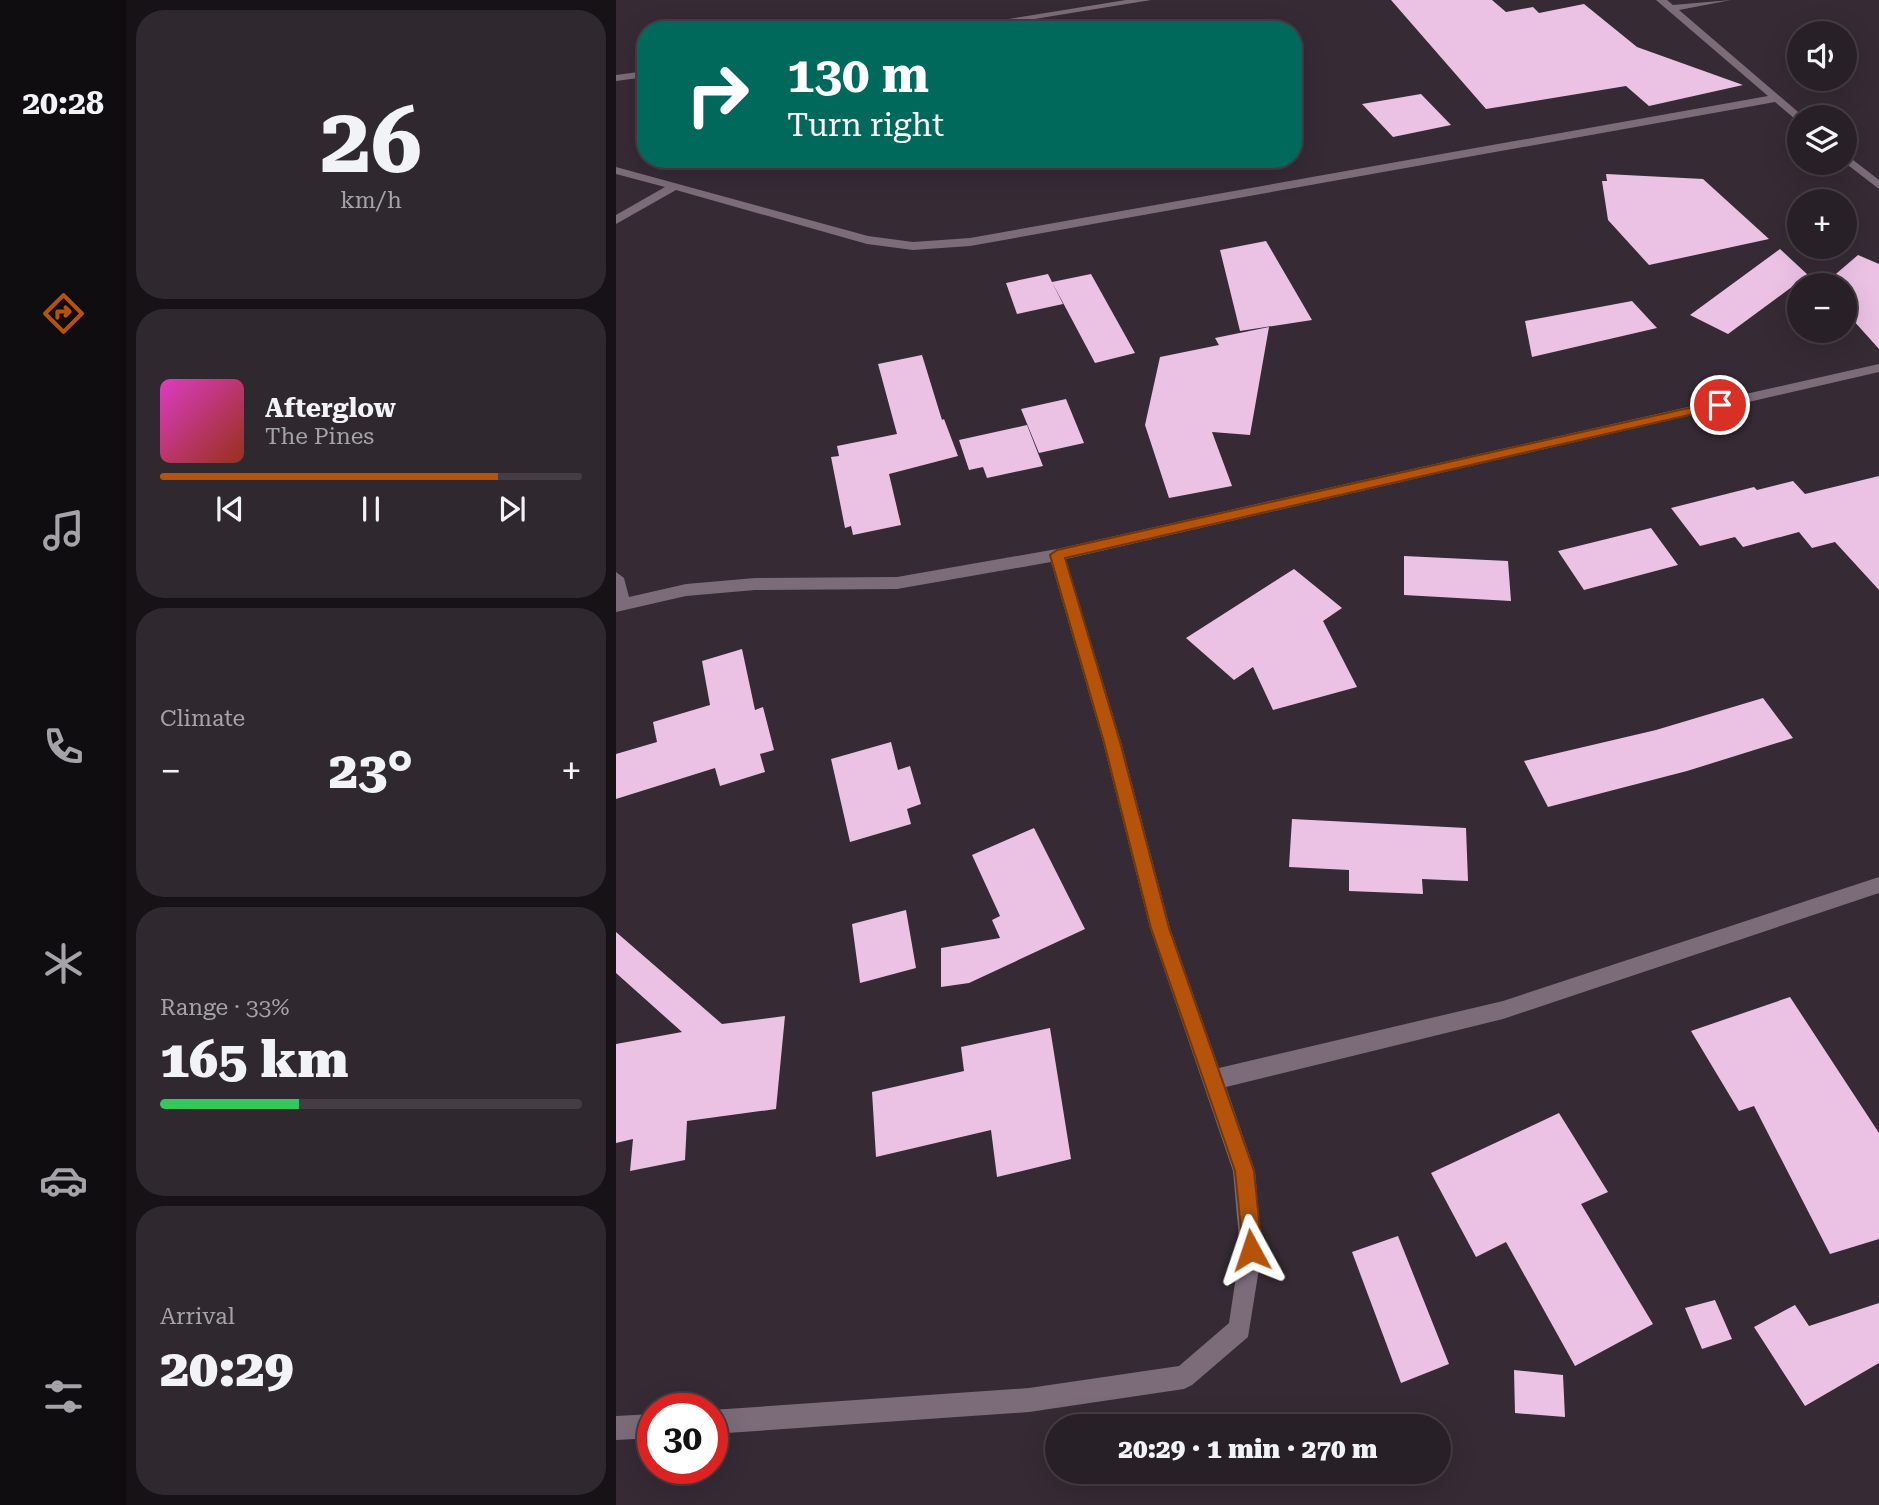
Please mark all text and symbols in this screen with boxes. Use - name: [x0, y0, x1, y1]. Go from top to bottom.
- map controls: [1787, 21, 1857, 343]
- button: sound: [1787, 21, 1857, 91]
- text: 130 m: [787, 47, 929, 104]
- icon: right: [672, 49, 763, 140]
- text: 20:28: [22, 84, 104, 122]
- text: 26: [320, 88, 422, 194]
- button: layers: [1787, 105, 1857, 175]
- text: Turn right: [787, 106, 944, 144]
- text: km/h: [340, 187, 402, 214]
- button: +: [1787, 189, 1857, 259]
- button: −: [1787, 273, 1857, 343]
- icon: directions: [39, 289, 88, 338]
- pin: [1690, 375, 1750, 435]
- icon: arrive: [1701, 386, 1739, 424]
- text: Afterglow: [265, 393, 396, 423]
- text: The Pines: [265, 423, 374, 450]
- icon: previous: [211, 490, 249, 528]
- icon: pause: [352, 490, 390, 528]
- icon: next: [493, 490, 531, 528]
- icon: music: [39, 506, 88, 555]
- text: Climate: [160, 705, 245, 732]
- icon: phone: [39, 722, 88, 771]
- text: 23°: [329, 740, 413, 801]
- text: −: [160, 749, 181, 793]
- text: +: [561, 749, 582, 793]
- icon: climate: [39, 939, 88, 988]
- text: Range · 33%: [160, 994, 289, 1021]
- text: 165 km: [160, 1029, 348, 1090]
- icon: car: [39, 1156, 88, 1205]
- position arrow: [1214, 1213, 1288, 1287]
- text: Arrival: [160, 1303, 235, 1330]
- text: 20:29: [160, 1338, 294, 1399]
- icon: filters: [39, 1372, 88, 1421]
- speed limit sign: 30: [637, 1393, 728, 1484]
- text: 20:29 · 1 min · 270 m: [1118, 1434, 1378, 1464]

